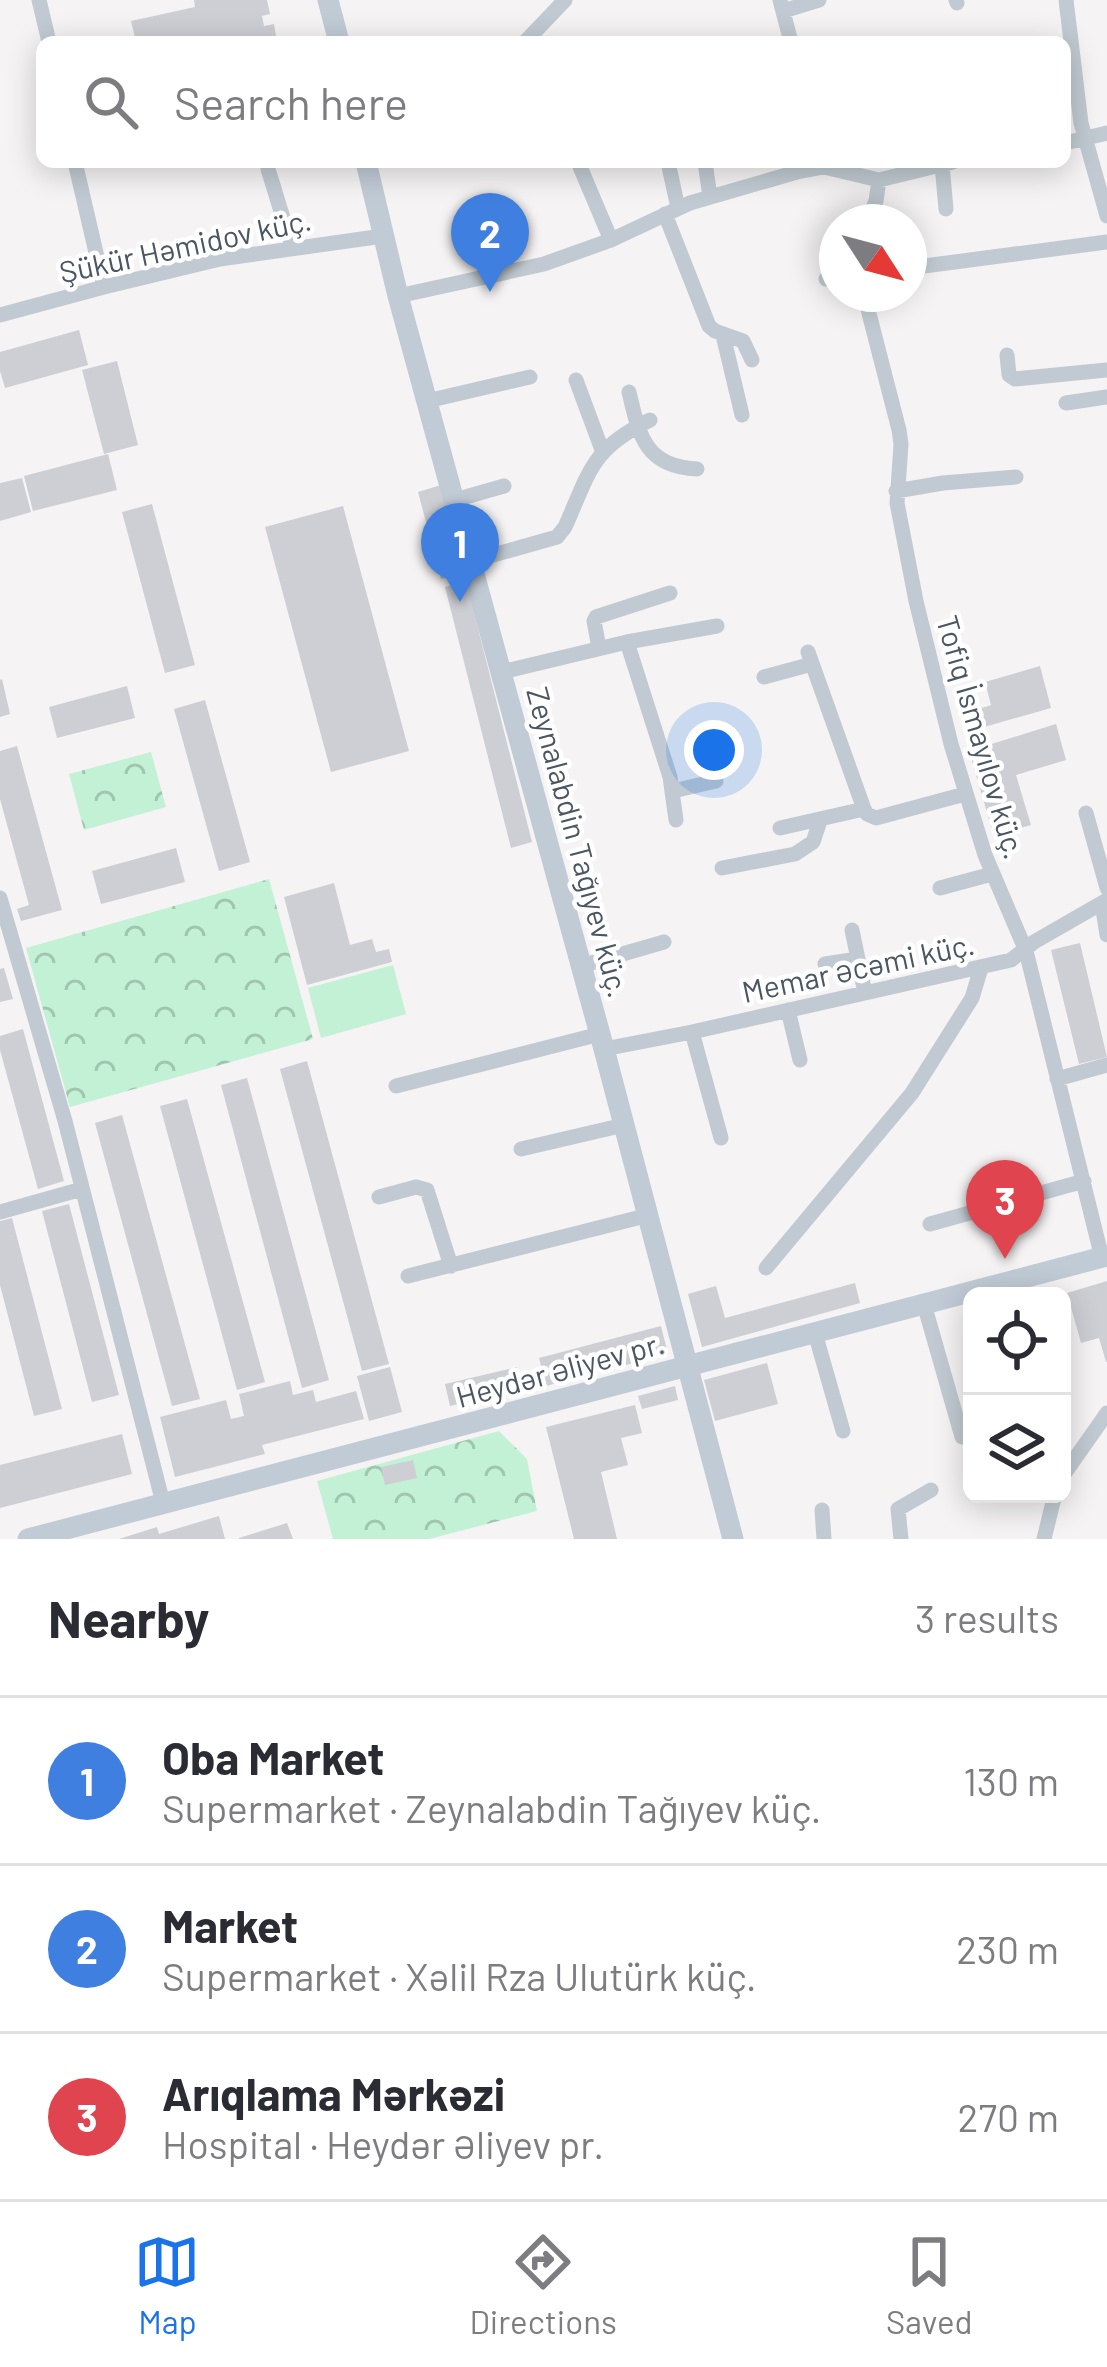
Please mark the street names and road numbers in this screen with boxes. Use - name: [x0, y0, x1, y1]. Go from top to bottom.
- street label: Şükür Həmidov küç.: [56, 201, 314, 289]
- street label: Tofiq İsmayılov küç.: [930, 611, 1034, 863]
- street label: Zeynalabdin Tağıyev küç.: [520, 683, 638, 1001]
- street label: Memar Əcəmi küç.: [739, 925, 977, 1009]
- street label: Heydər Əliyev pr.: [452, 1324, 668, 1414]

